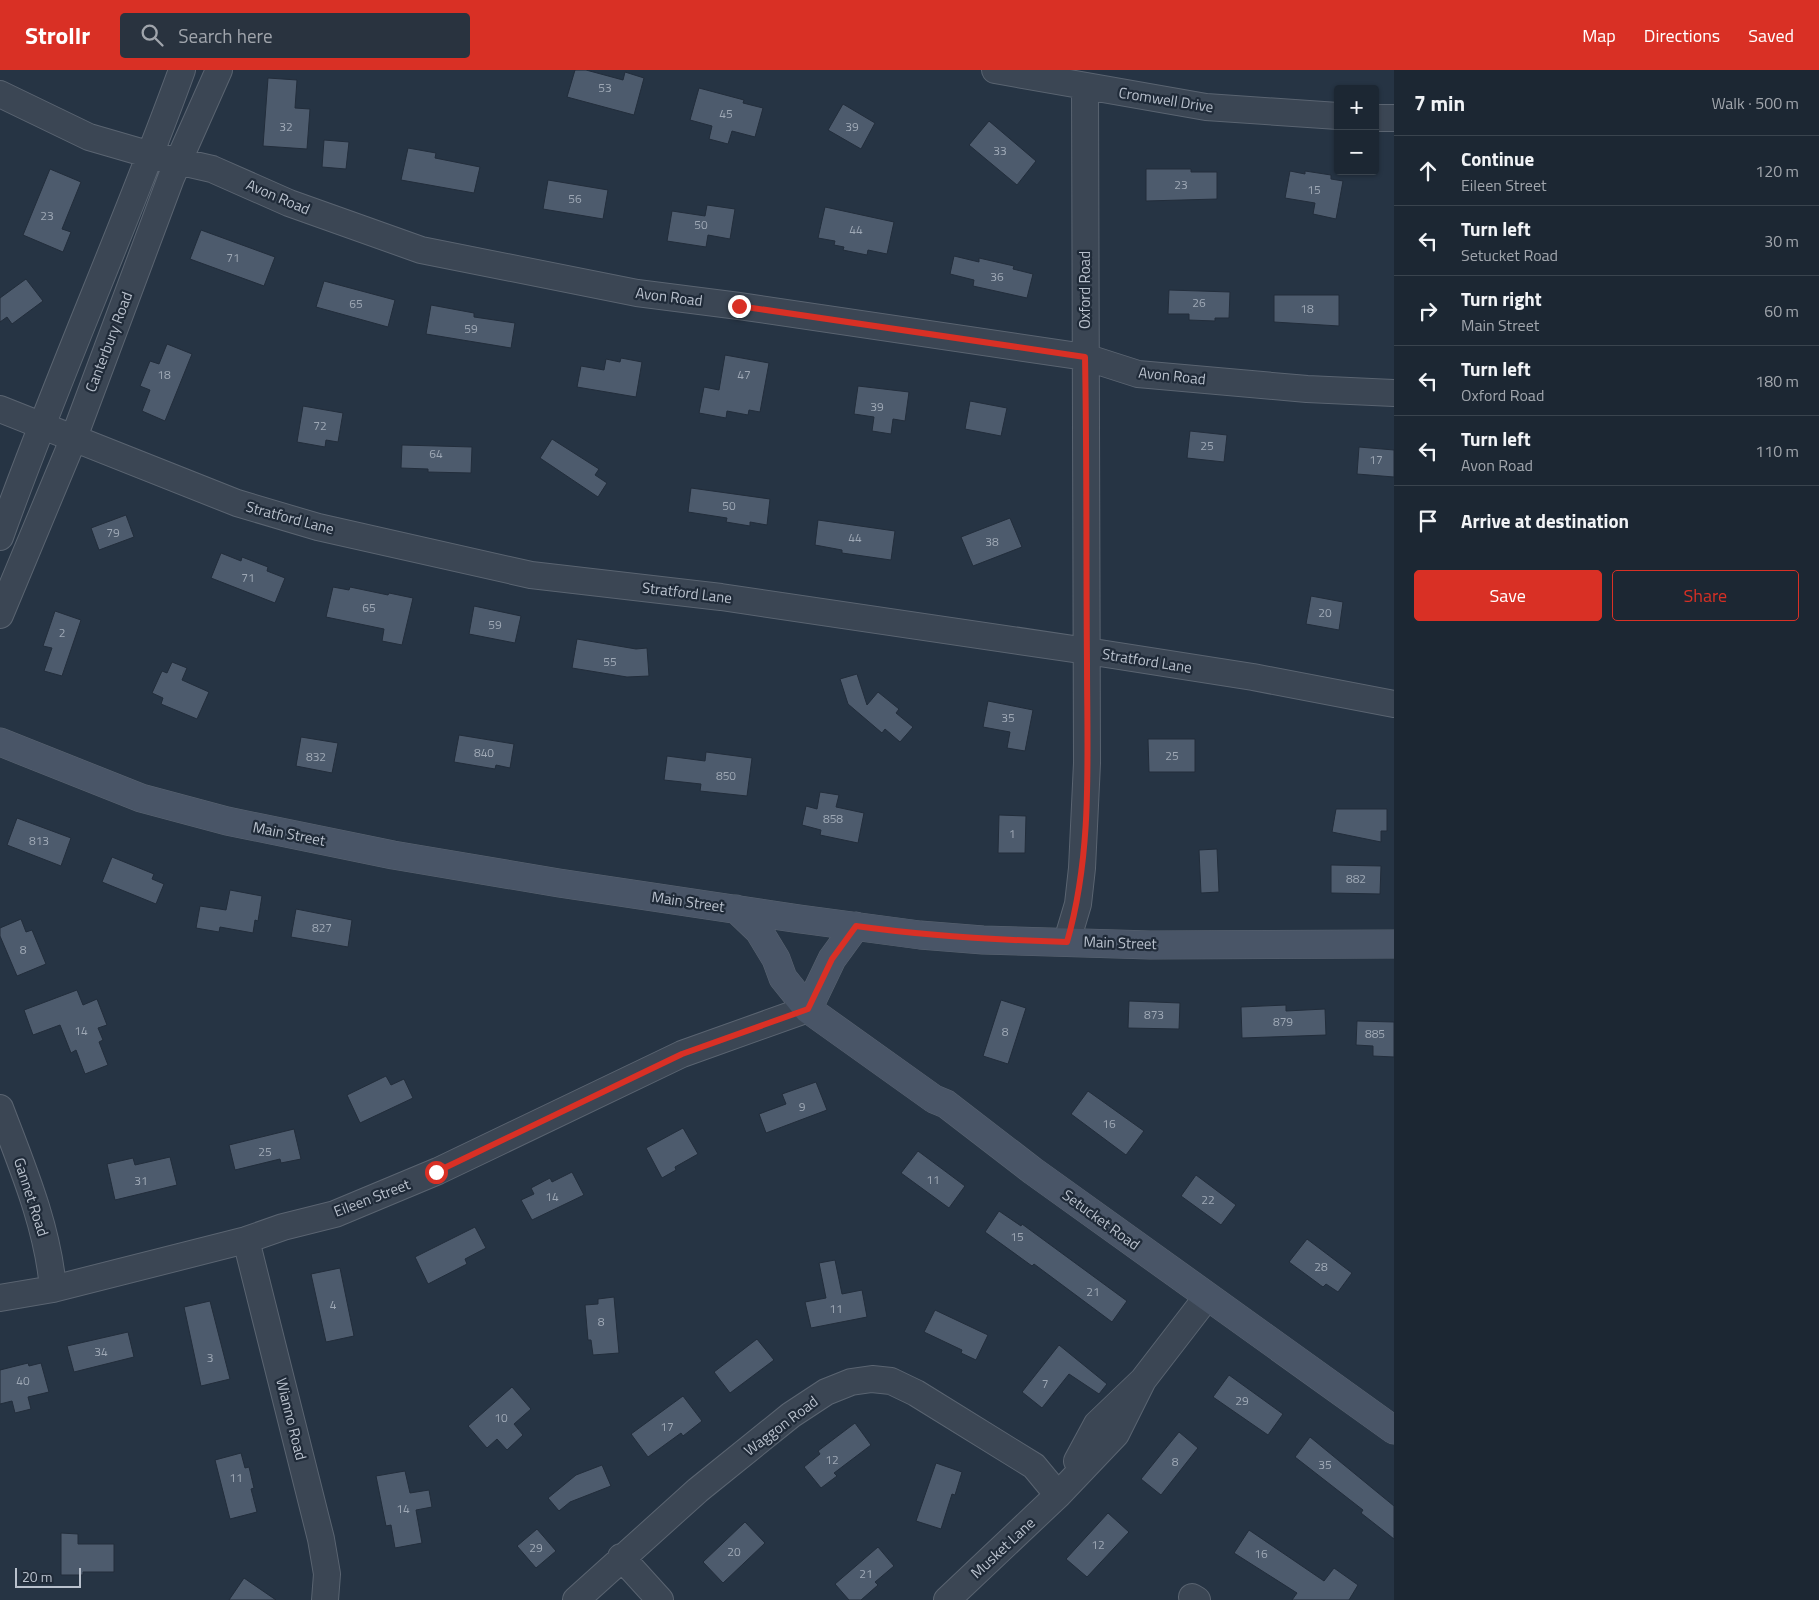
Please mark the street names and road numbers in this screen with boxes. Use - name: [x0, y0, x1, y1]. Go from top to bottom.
- street label: Cromwell Drive: [1117, 81, 1215, 118]
- street label: Avon Road: [243, 173, 314, 220]
- street label: Oxford Road: [1073, 251, 1096, 329]
- street label: Avon Road: [634, 281, 704, 312]
- street label: Canterbury Road: [79, 288, 138, 395]
- street label: Avon Road: [1137, 361, 1207, 390]
- street label: Stratford Lane: [243, 495, 337, 540]
- street label: Stratford Lane: [641, 576, 733, 609]
- street label: Stratford Lane: [1101, 642, 1194, 679]
- street label: Main Street: [251, 815, 328, 852]
- street label: Main Street: [650, 885, 727, 918]
- street label: Main Street: [1083, 930, 1158, 955]
- street label: Gannet Road: [8, 1155, 55, 1239]
- street label: Eileen Street: [330, 1172, 414, 1223]
- street label: Setucket Road: [1058, 1184, 1145, 1256]
- street label: Wianno Road: [270, 1375, 313, 1462]
- street label: Waggon Road: [739, 1390, 823, 1461]
- street label: Musket Lane: [965, 1512, 1040, 1584]

